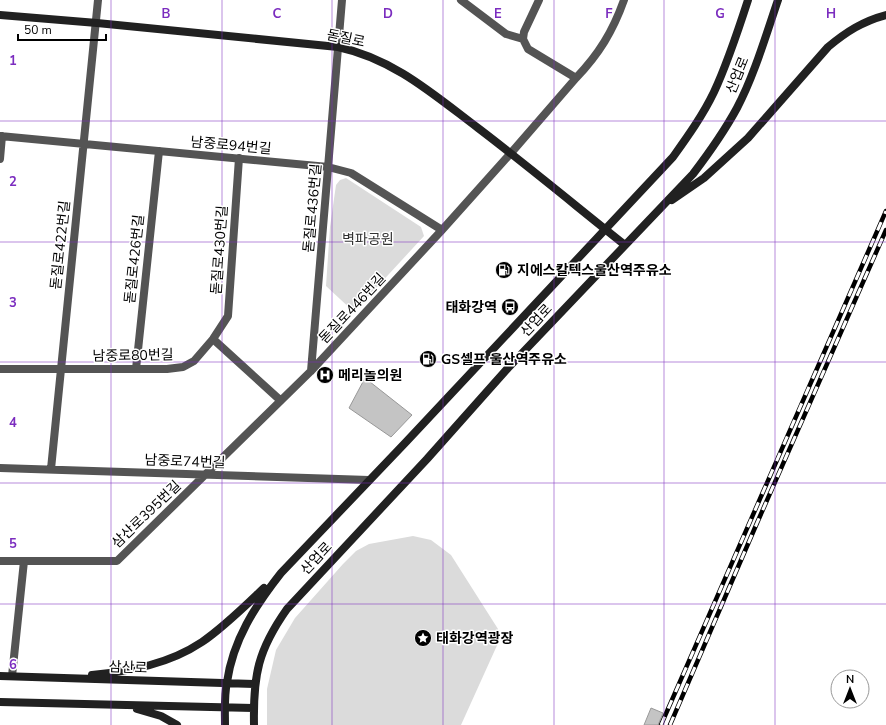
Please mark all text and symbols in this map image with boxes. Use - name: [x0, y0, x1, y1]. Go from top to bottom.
- text: B: [162, 5, 171, 23]
- text: C: [273, 5, 282, 23]
- text: D: [383, 5, 393, 23]
- text: E: [494, 5, 502, 23]
- text: F: [605, 5, 613, 23]
- text: G: [715, 5, 725, 23]
- text: H: [826, 5, 836, 23]
- scale bar: [18, 16, 106, 42]
- text: 50 m: [24, 22, 52, 38]
- street label: 돋질로: [325, 25, 367, 52]
- text: 1: [9, 52, 17, 70]
- street label: 산업로: [721, 54, 754, 97]
- street label: 남중로94번길: [190, 132, 272, 159]
- street label: 돋질로436번길: [299, 163, 326, 254]
- text: 2: [9, 173, 17, 191]
- street label: 돋질로422번길: [46, 200, 75, 291]
- street label: 돋질로430번길: [207, 205, 232, 295]
- street label: 돋질로426번길: [120, 214, 149, 305]
- park label: 벽파공원: [342, 230, 394, 249]
- fuel station icon: 지에스칼텍스울산역주유소: [494, 260, 514, 280]
- place label: 지에스칼텍스울산역주유소: [517, 261, 672, 280]
- street label: 돋질로446번길: [315, 269, 390, 348]
- text: 3: [9, 294, 17, 312]
- bus stop icon: 태화강역: [500, 297, 520, 317]
- place label: 태화강역: [445, 298, 497, 317]
- street label: 산업로: [516, 300, 557, 341]
- street label: 남중로80번길: [92, 345, 174, 366]
- fuel station icon: GS셀프 울산역주유소: [418, 349, 438, 369]
- place label: GS셀프 울산역주유소: [441, 350, 567, 369]
- hospital icon: 메리놀의원: [315, 365, 335, 385]
- place label: 메리놀의원: [338, 366, 402, 385]
- text: 4: [9, 414, 17, 432]
- street label: 남중로74번길: [144, 451, 226, 472]
- street label: 삼산로395번길: [108, 476, 185, 552]
- text: 5: [9, 535, 17, 553]
- street label: 산업로: [296, 538, 337, 579]
- place icon: 태화강역광장: [413, 628, 433, 648]
- place label: 태화강역광장: [436, 629, 513, 648]
- text: 6: [9, 656, 17, 674]
- street label: 삼산로: [108, 657, 148, 678]
- north arrow: [830, 669, 870, 709]
- text: N: [846, 672, 854, 687]

